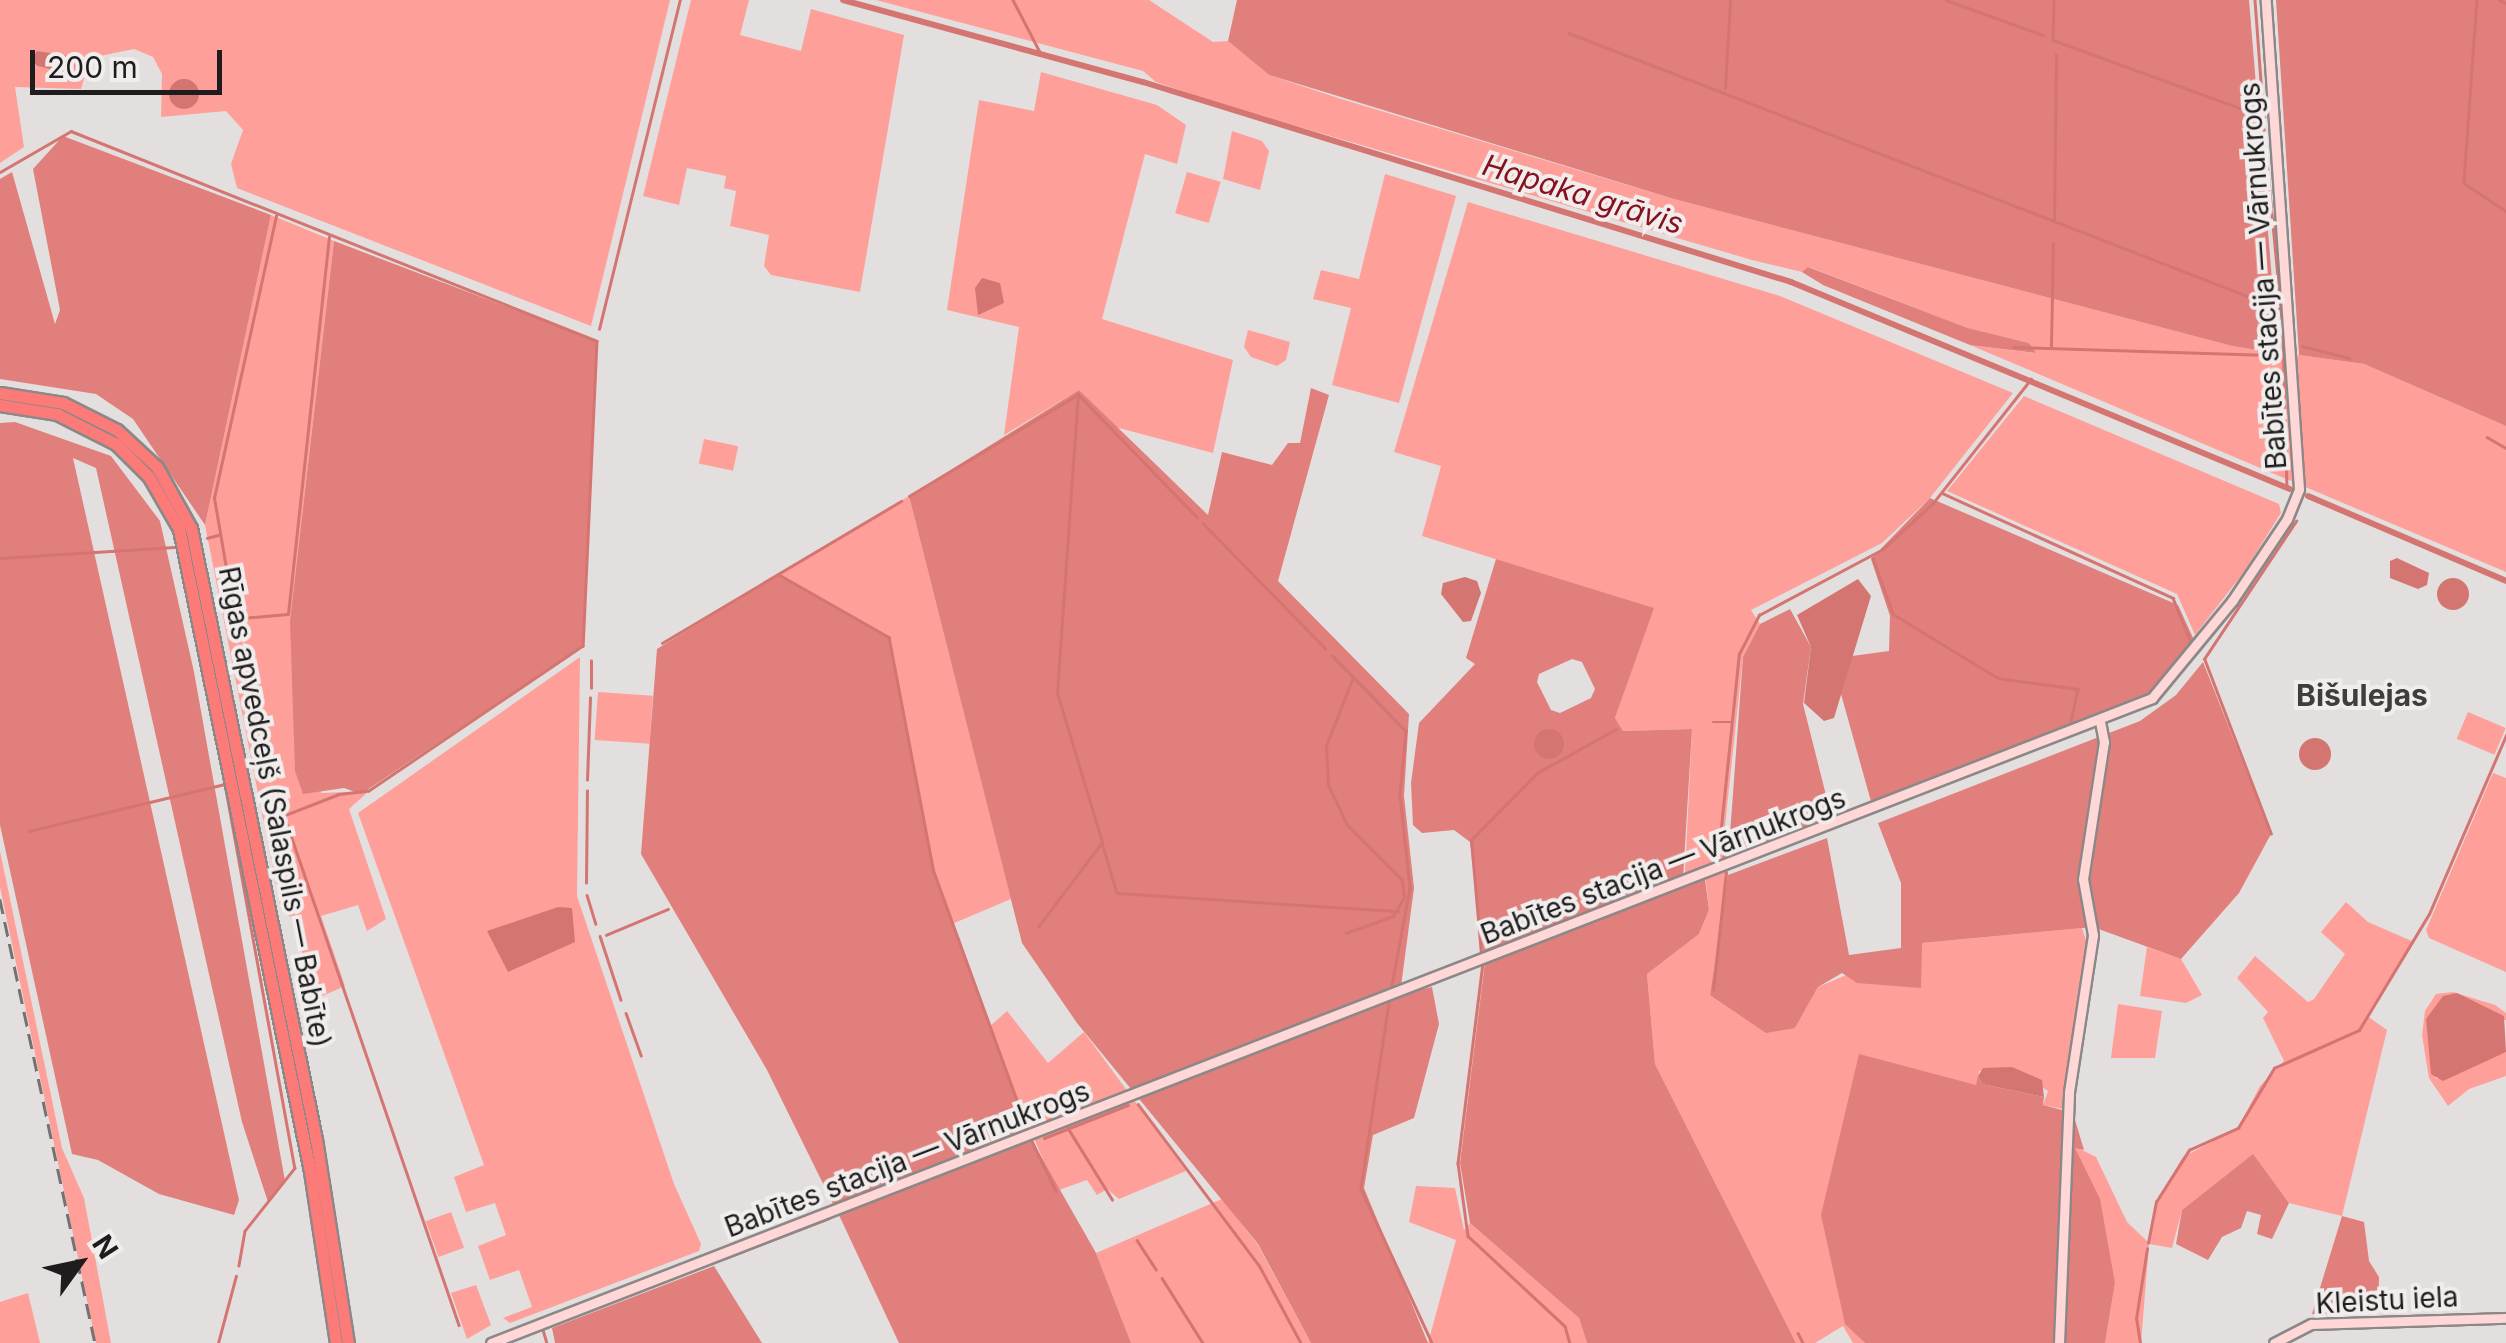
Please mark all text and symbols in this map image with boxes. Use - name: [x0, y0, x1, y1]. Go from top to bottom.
- scale bar: [35, 30, 228, 92]
- text: 200 m: [47, 49, 138, 85]
- street label: Babītes stacija — Vārnukrogs: [2233, 81, 2293, 471]
- water label: Hapaka grāvis: [1478, 146, 1688, 242]
- street label: Rīgas apvedceļš (Salaspils — Babīte): [212, 564, 338, 1050]
- district label: Bišulejas: [2296, 677, 2428, 713]
- street label: Babītes stacija — Vārnukrogs: [1476, 781, 1850, 951]
- street label: Babītes stacija — Vārnukrogs: [720, 1074, 1094, 1244]
- north arrow: [30, 1213, 130, 1313]
- text: N: [85, 1228, 125, 1265]
- street label: Kleistu iela: [2315, 1279, 2459, 1321]

